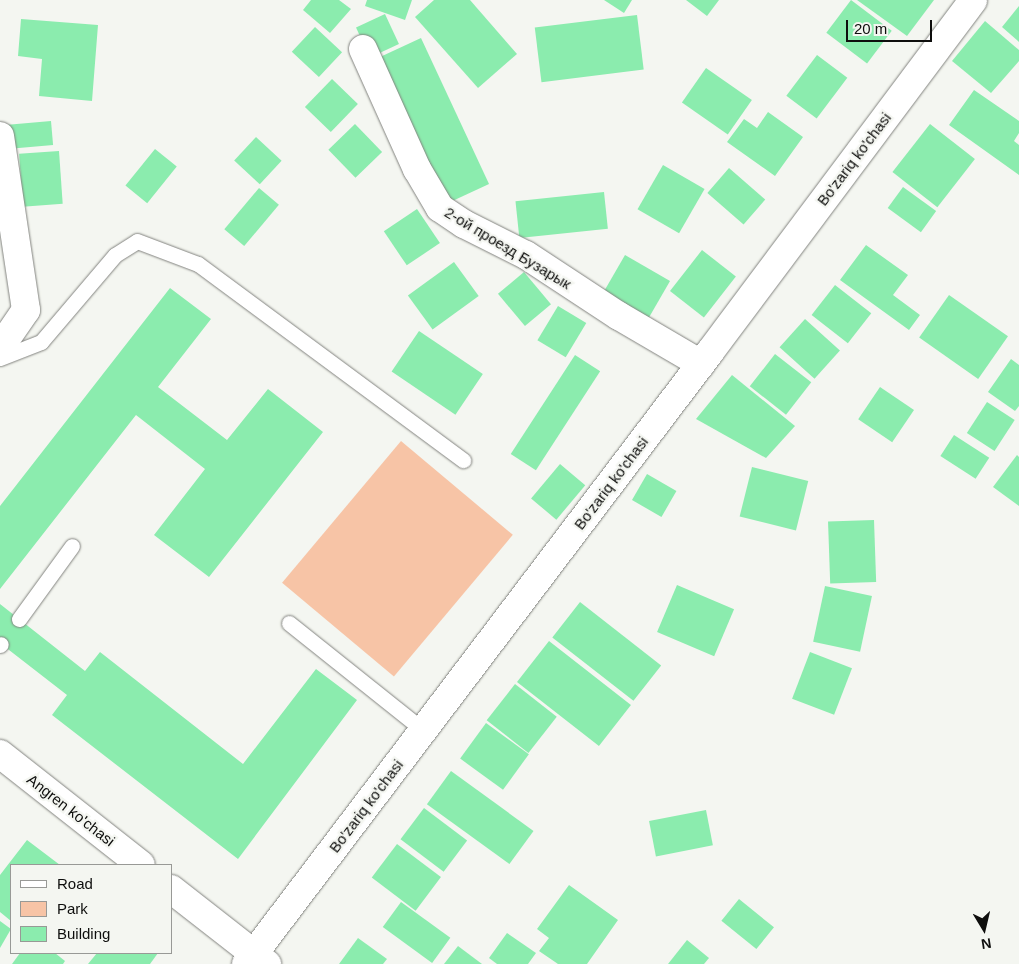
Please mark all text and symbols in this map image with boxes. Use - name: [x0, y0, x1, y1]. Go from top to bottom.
- scale bar: [849, 10, 935, 42]
- text: 20 m: [854, 20, 887, 37]
- street label: Bo'zariq ko'chasi: [813, 109, 895, 209]
- street label: 2-ой проезд Бузарык: [441, 203, 575, 293]
- street label: Bo'zariq ko'chasi: [570, 433, 652, 533]
- street label: Bo'zariq ko'chasi: [325, 756, 407, 856]
- street label: Angren ko'chasi: [24, 770, 118, 850]
- legend: [10, 864, 172, 954]
- text: Road: [57, 875, 93, 892]
- text: Park: [57, 900, 88, 917]
- north arrow: [959, 904, 1009, 954]
- text: Building: [57, 925, 110, 942]
- text: N: [980, 935, 993, 953]

